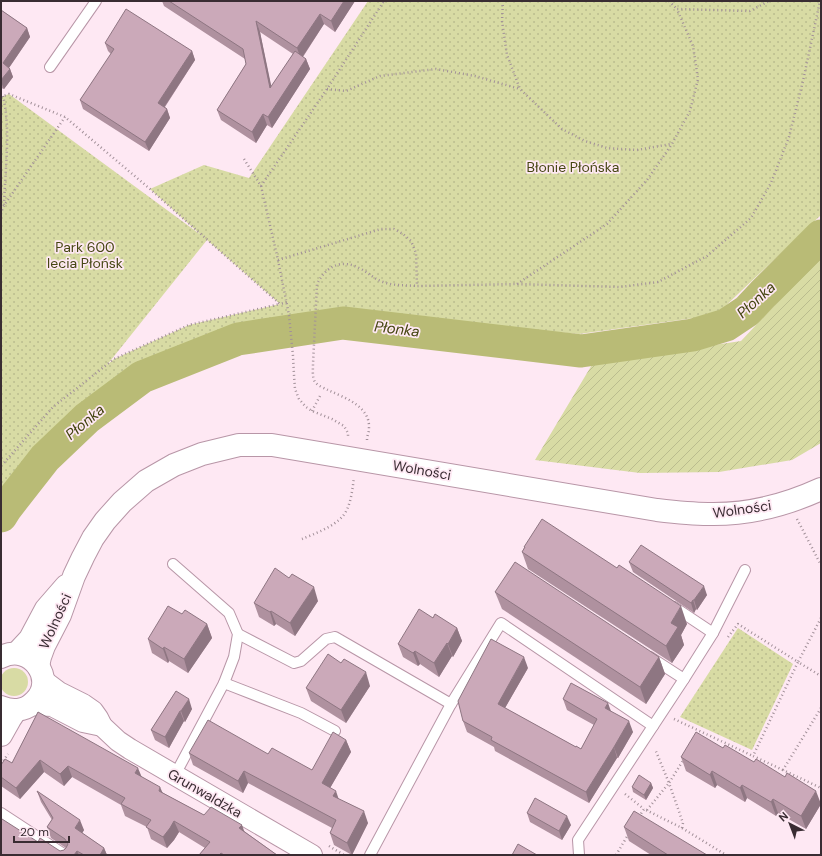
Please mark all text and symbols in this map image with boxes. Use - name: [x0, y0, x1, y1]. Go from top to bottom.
- park label: Błonie Płońska: [527, 158, 619, 176]
- park label: Park 600 lecia Płońsk: [47, 238, 123, 272]
- water label: Płonka: [732, 277, 780, 323]
- water label: Płonka: [373, 316, 421, 342]
- water label: Płonka: [61, 400, 109, 444]
- street label: Wolności: [391, 456, 453, 484]
- street label: Wolności: [712, 496, 772, 522]
- street label: Wolności: [35, 590, 75, 652]
- street label: Grunwaldzka: [165, 764, 245, 822]
- north arrow: [770, 804, 810, 844]
- text: N: [776, 809, 791, 824]
- scale bar: [14, 818, 69, 844]
- text: 20 m: [20, 824, 49, 840]

